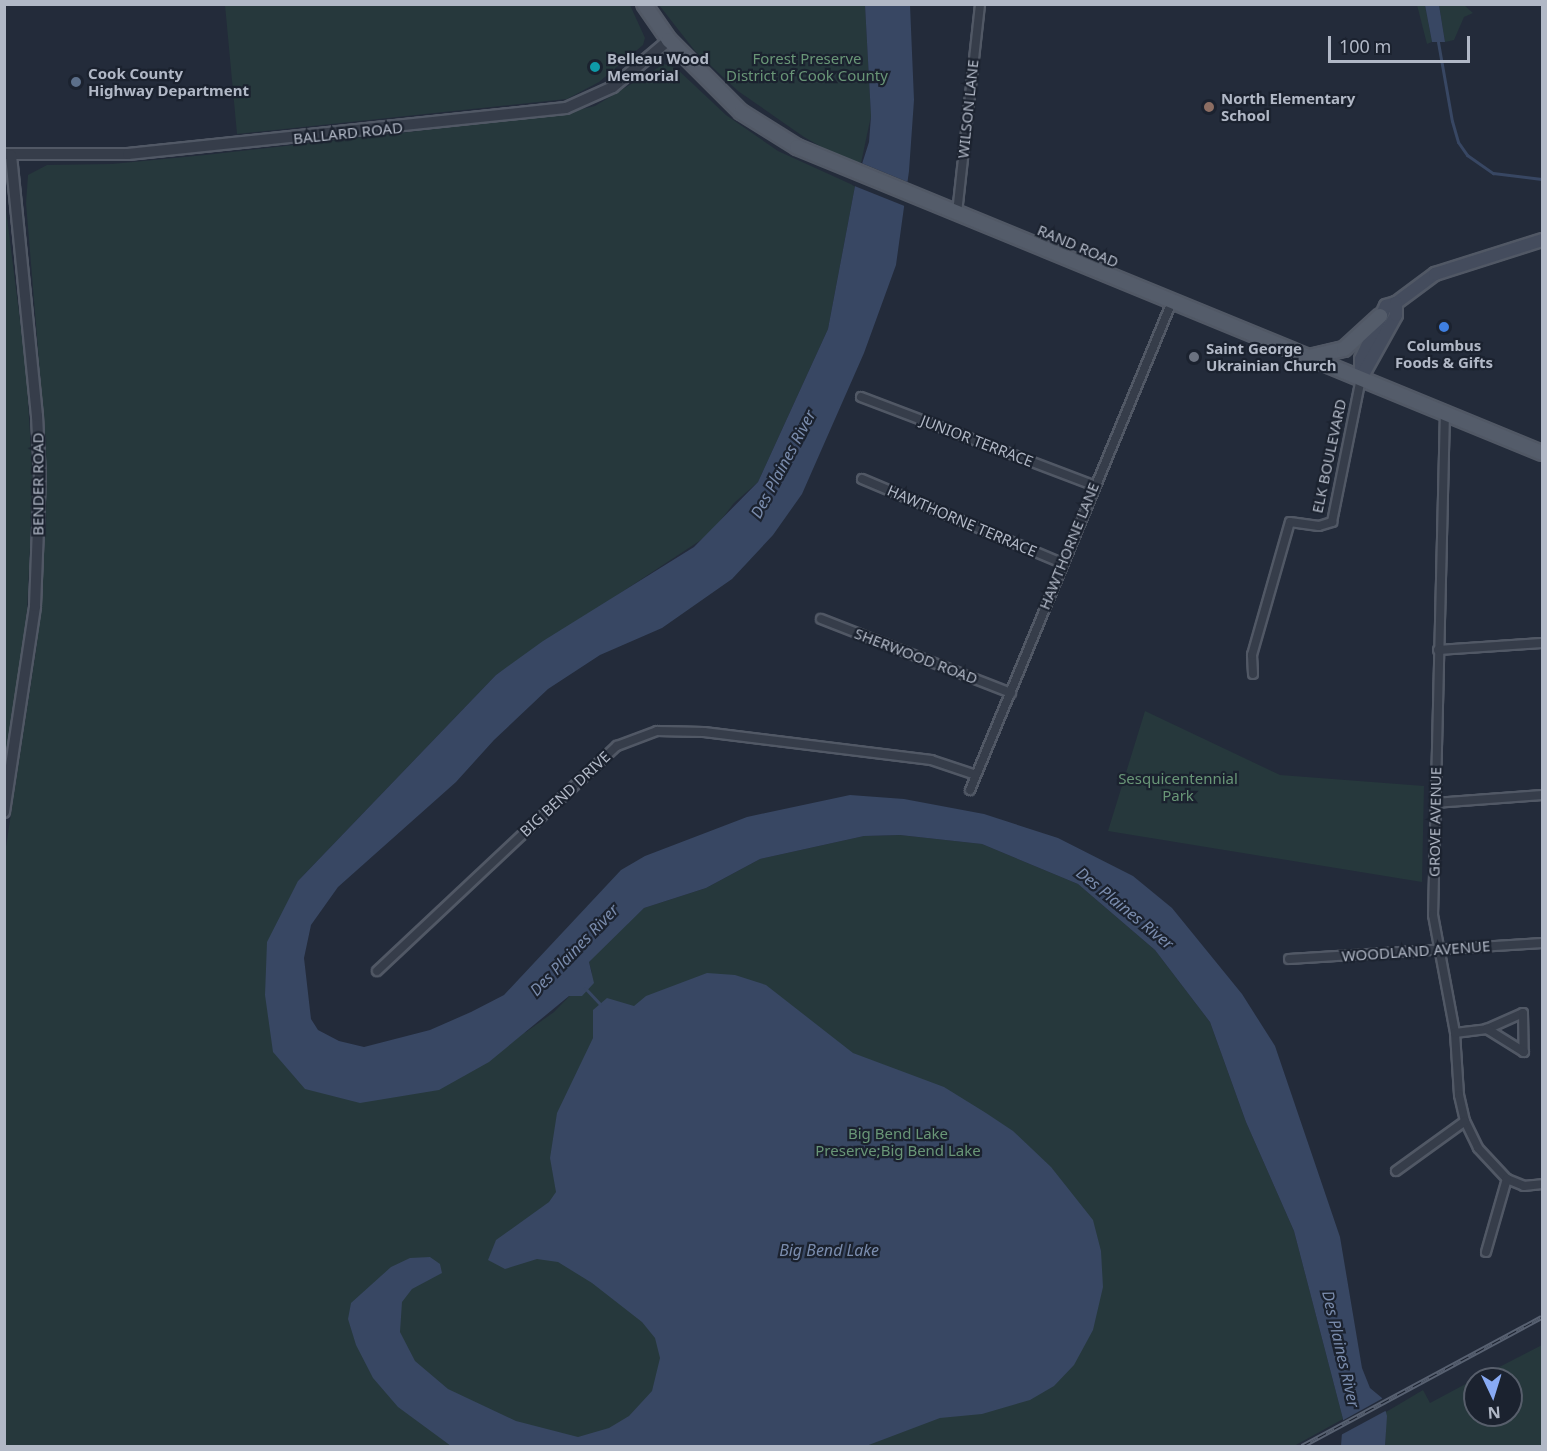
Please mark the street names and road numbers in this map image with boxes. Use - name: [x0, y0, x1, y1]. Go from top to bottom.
- street label: WILSON LANE: [954, 59, 982, 159]
- street label: BALLARD ROAD: [292, 118, 404, 148]
- street label: RAND ROAD: [1035, 221, 1121, 271]
- street label: ELK BOULEVARD: [1308, 397, 1350, 515]
- street label: JUNIOR TERRACE: [918, 411, 1036, 471]
- street label: BENDER ROAD: [29, 432, 47, 536]
- street label: HAWTHORNE LANE: [1035, 480, 1103, 612]
- street label: HAWTHORNE TERRACE: [885, 481, 1039, 561]
- street label: SHERWOOD ROAD: [852, 624, 980, 688]
- street label: BIG BEND DRIVE: [516, 748, 614, 840]
- street label: GROVE AVENUE: [1425, 767, 1445, 877]
- street label: WOODLAND AVENUE: [1341, 937, 1491, 965]

